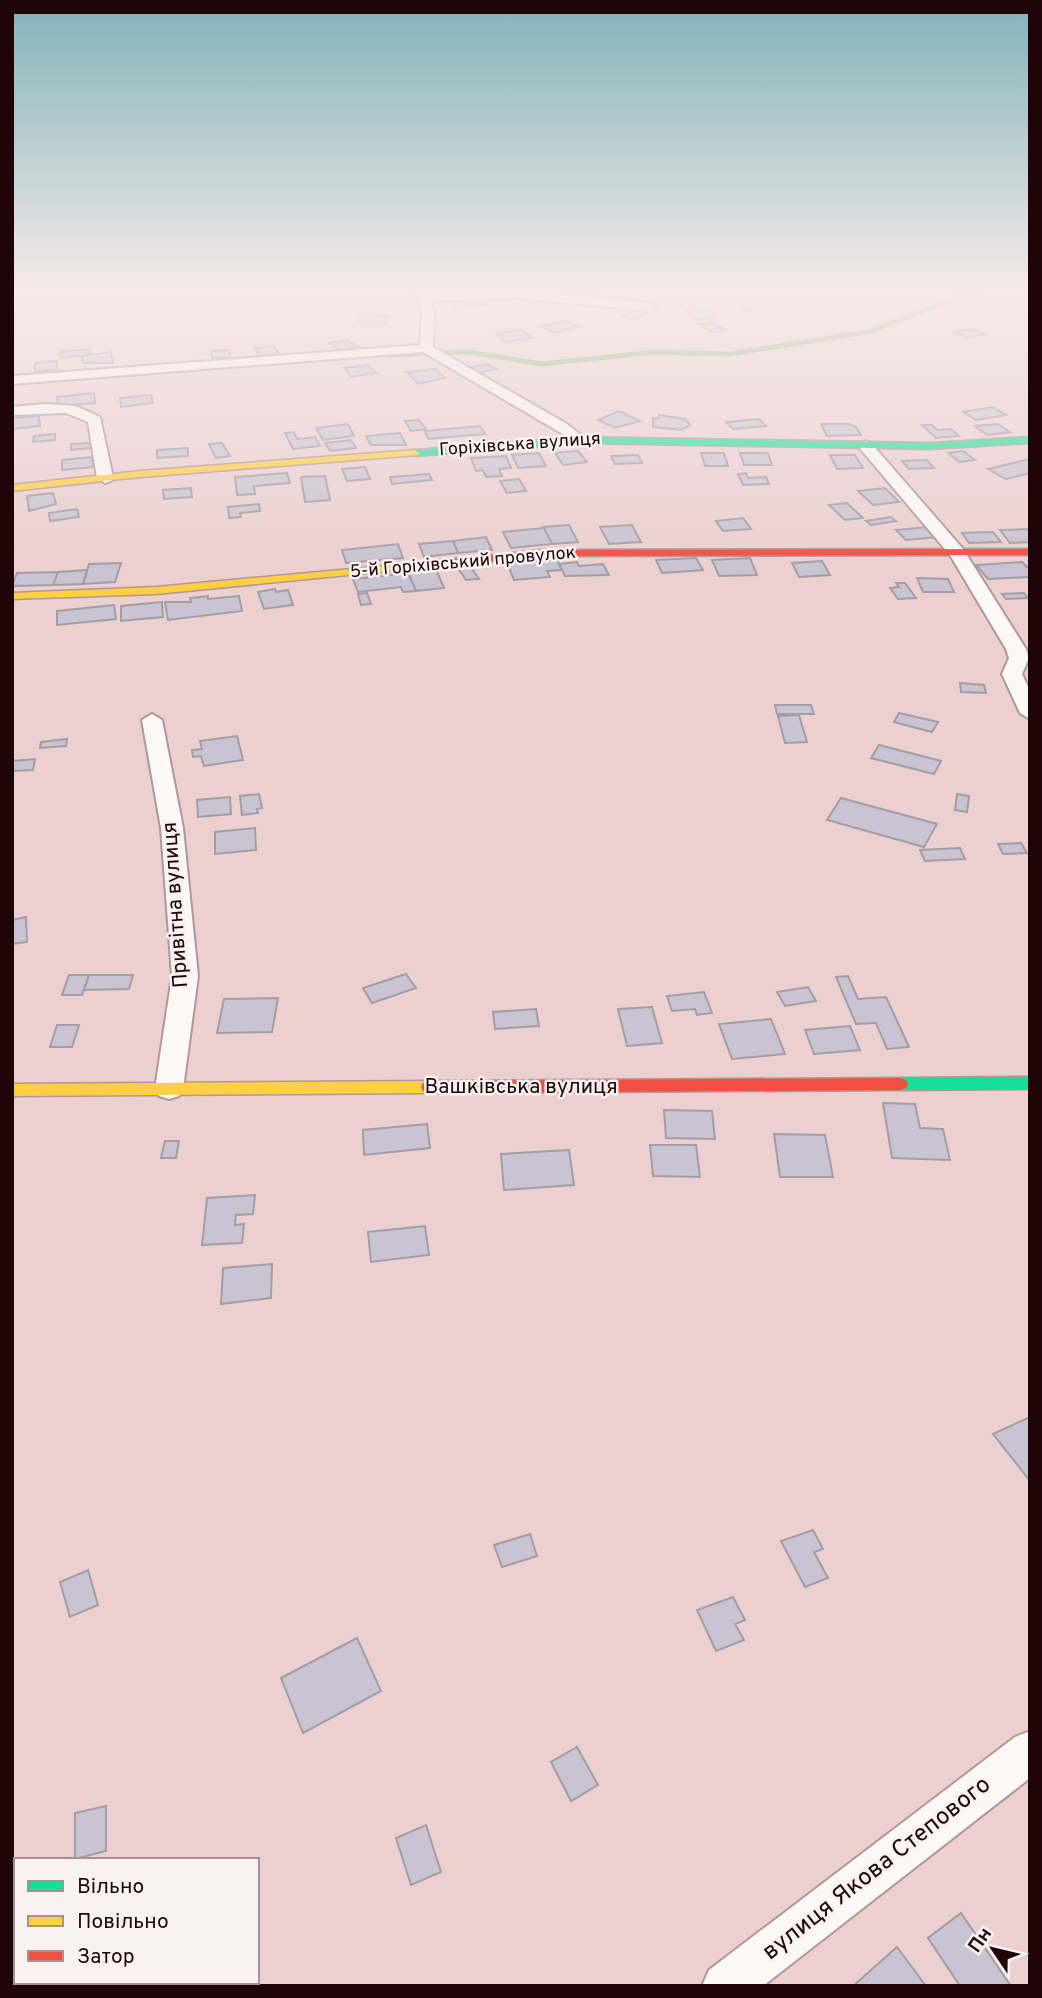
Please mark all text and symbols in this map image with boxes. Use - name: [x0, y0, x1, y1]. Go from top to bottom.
- street label: Горіхівська вулиця: [438, 428, 602, 462]
- street label: 5-й Горіхівський провулок: [349, 542, 577, 584]
- street label: Привітна вулиця: [157, 821, 195, 989]
- street label: Вашківська вулиця: [424, 1074, 618, 1101]
- street label: вулиця Якова Степового: [757, 1770, 997, 1968]
- legend: [14, 1858, 259, 1984]
- text: Вільно: [77, 1874, 144, 1901]
- text: Повільно: [77, 1909, 169, 1936]
- north arrow: [958, 1914, 1028, 1984]
- text: Пн: [964, 1923, 998, 1958]
- text: Затор: [77, 1944, 135, 1971]

